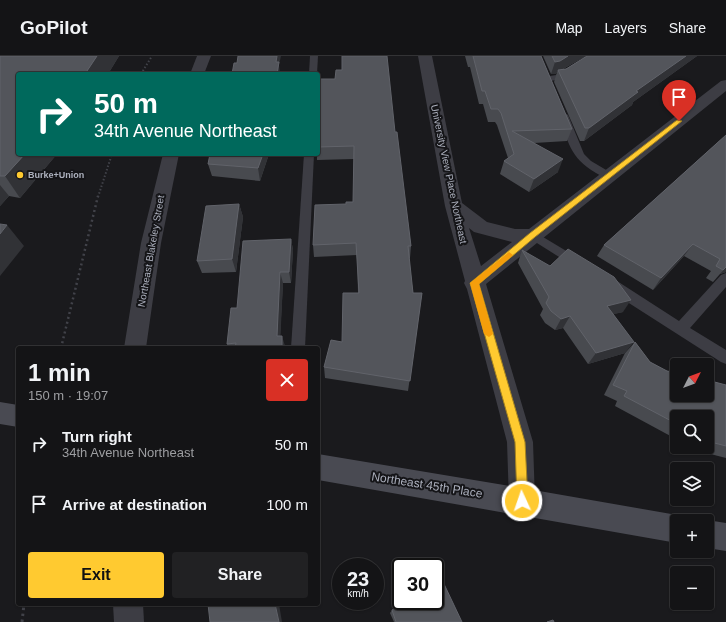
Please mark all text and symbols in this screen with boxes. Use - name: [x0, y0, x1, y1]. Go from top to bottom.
- text: GoPilot: [20, 17, 88, 38]
- text: Map: [555, 20, 583, 36]
- text: Layers: [605, 20, 647, 36]
- text: Share: [669, 20, 706, 36]
- pin: [662, 80, 696, 121]
- icon: arrive: [668, 86, 690, 108]
- icon: right: [28, 88, 80, 140]
- text: 50 m: [94, 88, 158, 119]
- street label: University View Place Northeast: [429, 103, 469, 245]
- text: 34th Avenue Northeast: [94, 121, 277, 141]
- marker: Burke+Union: [15, 170, 25, 180]
- place label: Burke+Union: [28, 170, 84, 180]
- street label: Northeast Blakeley Street: [136, 194, 166, 308]
- north arrow: [670, 358, 714, 402]
- map controls: [670, 358, 714, 610]
- text: 1 min: [28, 359, 91, 386]
- button: close: [266, 359, 308, 401]
- text: 150 m · 19:07: [28, 388, 108, 403]
- button: search: [670, 410, 714, 454]
- text: Turn right: [62, 428, 132, 445]
- icon: right: [28, 433, 50, 455]
- text: 50 m: [275, 436, 308, 453]
- text: 34th Avenue Northeast: [62, 445, 194, 460]
- button: layers: [670, 462, 714, 506]
- street label: Northeast 45th Place: [371, 469, 484, 501]
- position arrow: [501, 480, 543, 522]
- icon: arrive: [28, 493, 50, 515]
- text: Arrive at destination: [62, 496, 207, 513]
- text: 100 m: [266, 496, 308, 513]
- button: +: [670, 514, 714, 558]
- button: Exit: [28, 552, 164, 598]
- button: Share: [172, 552, 308, 598]
- speed limit sign: 30: [392, 558, 444, 610]
- button: −: [670, 566, 714, 610]
- text: 23: [347, 568, 369, 590]
- text: km/h: [347, 588, 369, 599]

